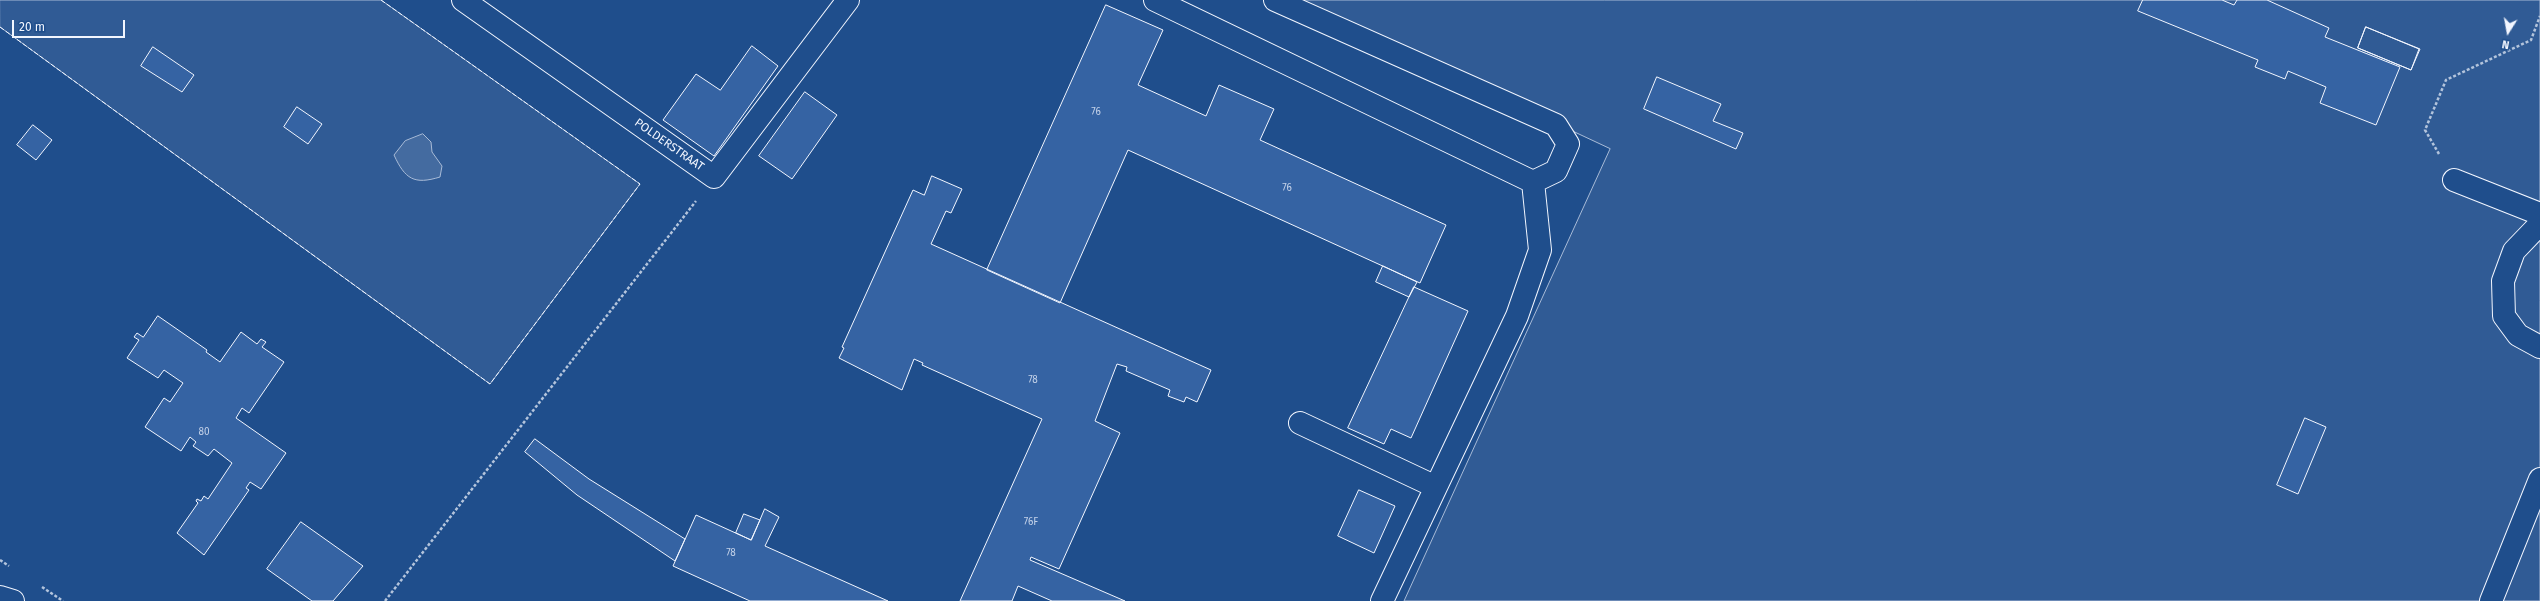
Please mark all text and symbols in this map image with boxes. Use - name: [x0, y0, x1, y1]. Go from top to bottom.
- scale bar: [14, 12, 127, 38]
- north arrow: [2488, 12, 2528, 52]
- text: 20 m: [19, 20, 45, 34]
- text: N: [2501, 37, 2510, 51]
- house number: 76: [1091, 106, 1101, 118]
- street label: POLDERSTRAAT: [631, 116, 707, 174]
- house number: 76: [1282, 182, 1292, 194]
- house number: 78: [1028, 374, 1038, 386]
- house number: 80: [198, 426, 210, 438]
- house number: 76F: [1024, 516, 1038, 528]
- house number: 78: [726, 547, 736, 559]

